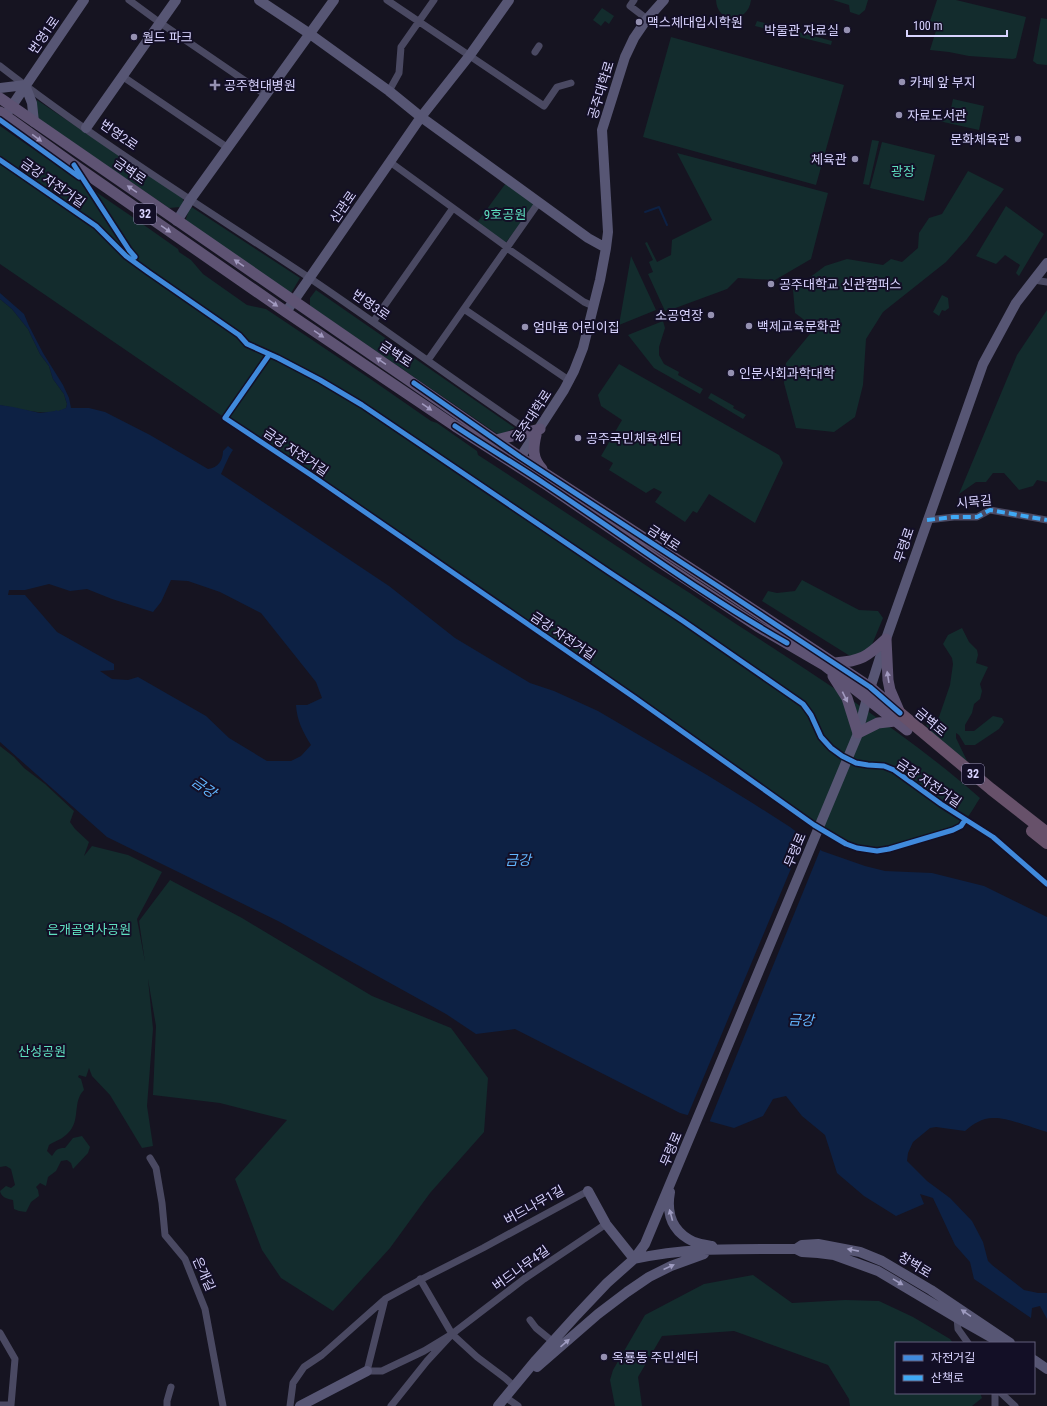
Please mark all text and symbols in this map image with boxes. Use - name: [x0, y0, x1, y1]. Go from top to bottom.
- scale bar: [907, 12, 1007, 38]
- street label: 번영1로: [26, 13, 62, 57]
- place label: 맥스체대입시학원: [647, 15, 743, 30]
- marker: 맥스체대입시학원: [634, 17, 644, 27]
- text: 100 m: [913, 19, 943, 33]
- place label: 박물관 자료실: [764, 23, 839, 38]
- marker: 박물관 자료실: [842, 25, 852, 35]
- place label: 월드 파크: [142, 30, 193, 45]
- marker: 월드 파크: [129, 32, 139, 42]
- street label: 공주대학로: [585, 59, 617, 121]
- place label: 카페 앞 부지: [910, 75, 976, 90]
- marker: 카페 앞 부지: [897, 77, 907, 87]
- place label: 공주현대병원: [224, 78, 296, 93]
- marker: 공주현대병원: [209, 79, 221, 91]
- place label: 자료도서관: [907, 108, 967, 123]
- marker: 자료도서관: [894, 110, 904, 120]
- street label: 번영2로: [97, 117, 141, 153]
- place label: 문화체육관: [950, 132, 1010, 147]
- one-way arrow: [31, 134, 42, 142]
- marker: 문화체육관: [1013, 134, 1023, 144]
- place label: 체육관: [811, 152, 847, 167]
- marker: 체육관: [850, 154, 860, 164]
- street label: 금강 자전거길: [18, 155, 88, 211]
- street label: 금벽로: [111, 155, 149, 187]
- park label: 광장: [891, 164, 915, 179]
- one-way arrow: [126, 185, 137, 193]
- street label: 신관로: [327, 188, 359, 226]
- road number: 32: [134, 204, 156, 224]
- park label: 9호공원: [484, 207, 526, 222]
- one-way arrow: [161, 225, 172, 233]
- one-way arrow: [234, 259, 244, 267]
- place label: 공주대학교 신관캠퍼스: [779, 277, 902, 292]
- marker: 공주대학교 신관캠퍼스: [766, 279, 776, 289]
- street label: 번영3로: [349, 287, 393, 323]
- one-way arrow: [268, 299, 278, 307]
- place label: 소공연장: [655, 308, 703, 323]
- marker: 소공연장: [706, 310, 716, 320]
- place label: 백제교육문화관: [757, 319, 841, 334]
- place label: 엄마품 어린이집: [533, 320, 620, 335]
- marker: 백제교육문화관: [744, 321, 754, 331]
- marker: 엄마품 어린이집: [520, 322, 530, 332]
- one-way arrow: [314, 330, 324, 338]
- street label: 금벽로: [377, 338, 415, 370]
- one-way arrow: [376, 357, 386, 365]
- place label: 인문사회과학대학: [739, 366, 835, 381]
- marker: 인문사회과학대학: [726, 368, 736, 378]
- street label: 공주대학로: [509, 387, 555, 445]
- one-way arrow: [421, 403, 432, 410]
- street label: 금강 자전거길: [261, 425, 331, 479]
- place label: 공주국민체육센터: [586, 431, 682, 446]
- marker: 공주국민체육센터: [573, 433, 583, 443]
- street label: 시목길: [955, 493, 993, 511]
- street label: 금벽로: [645, 522, 683, 554]
- street label: 무령로: [891, 526, 917, 564]
- street label: 금강 자전거길: [528, 609, 598, 663]
- one-way arrow: [885, 671, 891, 683]
- one-way arrow: [842, 691, 848, 702]
- street label: 금벽로: [912, 705, 950, 739]
- street label: 금강 자전거길: [894, 756, 964, 810]
- road number: 32: [962, 764, 984, 784]
- water label: 금강: [189, 773, 221, 802]
- street label: 무령로: [781, 831, 809, 869]
- water label: 금강: [505, 852, 533, 868]
- park label: 은개골역사공원: [47, 922, 131, 937]
- water label: 금강: [788, 1012, 816, 1029]
- park label: 산성공원: [18, 1044, 66, 1059]
- street label: 무령로: [657, 1130, 685, 1168]
- street label: 버드나무1길: [501, 1182, 567, 1228]
- one-way arrow: [667, 1209, 673, 1221]
- street label: 버드나무4길: [490, 1242, 552, 1294]
- one-way arrow: [847, 1247, 859, 1253]
- street label: 창벽로: [896, 1249, 934, 1281]
- street label: 은개길: [190, 1255, 218, 1293]
- one-way arrow: [664, 1263, 676, 1269]
- one-way arrow: [892, 1279, 904, 1286]
- one-way arrow: [961, 1309, 971, 1317]
- one-way arrow: [560, 1338, 570, 1347]
- legend: [895, 1342, 1035, 1394]
- place label: 옥룡동 주민센터: [612, 1350, 699, 1365]
- text: 자전거길: [931, 1351, 975, 1365]
- marker: 옥룡동 주민센터: [599, 1352, 609, 1362]
- text: 산책로: [931, 1371, 964, 1385]

